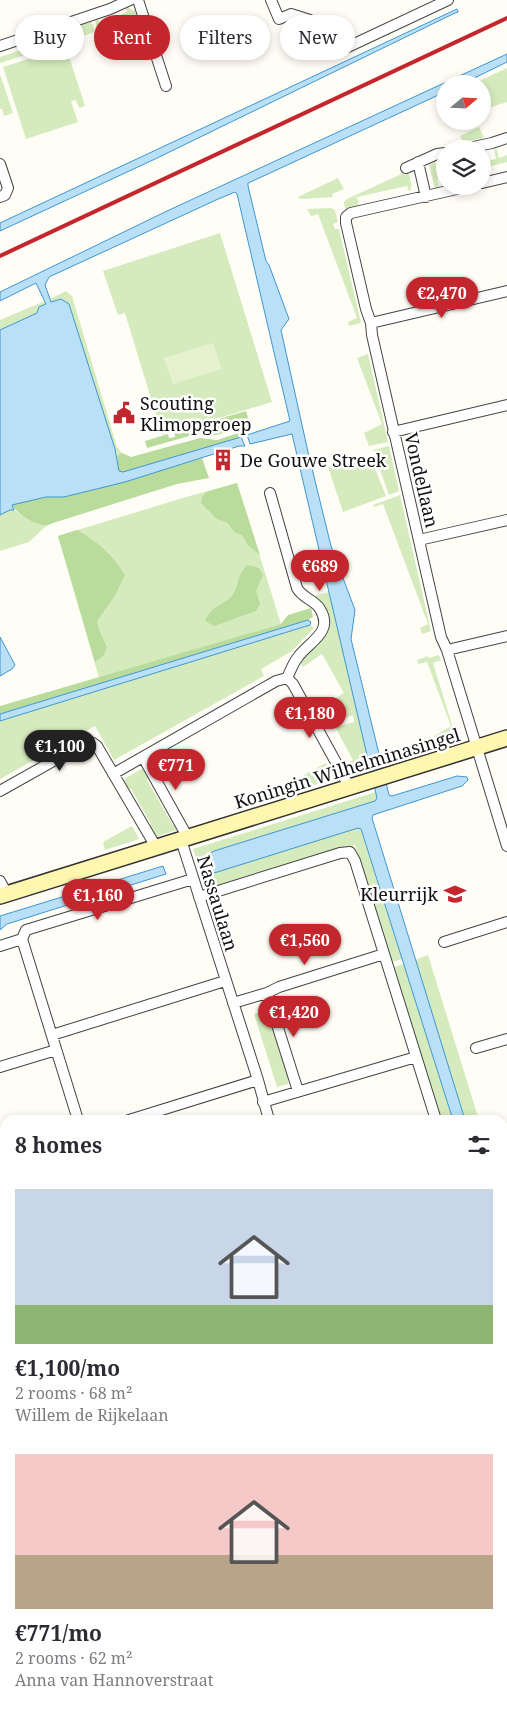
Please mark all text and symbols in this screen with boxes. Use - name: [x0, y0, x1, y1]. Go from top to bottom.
- chip: Buy: [15, 15, 84, 60]
- chip: Rent: [94, 15, 170, 60]
- chip: Filters: [180, 15, 270, 60]
- chip: New: [280, 15, 355, 60]
- north arrow: [436, 75, 491, 130]
- map controls: [436, 75, 491, 195]
- button: layers: [436, 140, 491, 195]
- pin: €2,470: [401, 276, 483, 319]
- text: €2,470: [417, 282, 467, 304]
- place label: Scouting Klimopgroep: [140, 391, 252, 436]
- public building icon: Scouting Klimopgroep: [111, 400, 137, 426]
- street label: Vondellaan: [399, 430, 445, 530]
- building icon: De Gouwe Streek: [210, 447, 236, 473]
- place label: De Gouwe Streek: [240, 448, 387, 472]
- pin: €689: [290, 550, 350, 592]
- text: €689: [302, 555, 338, 577]
- pin: €1,180: [269, 696, 351, 739]
- text: €1,180: [285, 702, 335, 724]
- street label: Koningin Wilhelminasingel: [231, 722, 463, 814]
- pin: €1,100: [19, 730, 101, 772]
- text: €1,100: [35, 735, 85, 757]
- pin: €771: [146, 748, 206, 791]
- text: €771: [158, 754, 194, 776]
- street label: Nassaulaan: [192, 852, 244, 954]
- pin: €1,160: [57, 878, 139, 921]
- school or university icon: Kleurrijk: [442, 881, 468, 907]
- place label: Kleurrijk: [360, 882, 438, 906]
- text: €1,160: [73, 884, 123, 906]
- pin: €1,560: [264, 924, 346, 966]
- text: €1,560: [280, 929, 330, 951]
- pin: €1,420: [253, 996, 335, 1038]
- text: €1,420: [269, 1001, 319, 1023]
- text: 8 homes: [15, 1131, 102, 1159]
- icon: filters: [465, 1131, 493, 1159]
- icon: home: [209, 1222, 299, 1312]
- text: €1,100/mo: [15, 1354, 120, 1382]
- text: 2 rooms · 68 m²: [15, 1382, 132, 1404]
- text: Willem de Rijkelaan: [15, 1404, 169, 1426]
- icon: home: [209, 1487, 299, 1577]
- text: €771/mo: [15, 1619, 102, 1647]
- text: 2 rooms · 62 m²: [15, 1647, 132, 1669]
- text: Anna van Hannoverstraat: [15, 1669, 213, 1691]

